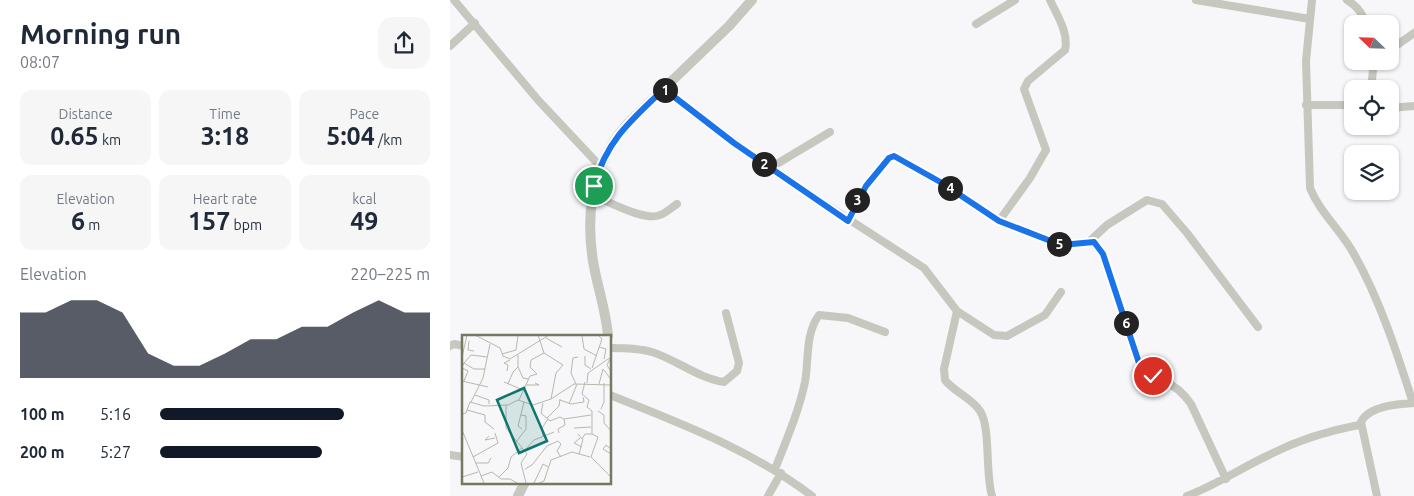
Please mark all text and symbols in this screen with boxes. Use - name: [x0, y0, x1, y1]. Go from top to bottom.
- north arrow: [1344, 15, 1399, 70]
- map controls: [1344, 15, 1399, 200]
- button: share: [378, 17, 430, 69]
- text: Morning run: [20, 18, 181, 49]
- text: 08:07: [20, 53, 60, 71]
- pin: 1: [652, 78, 678, 102]
- button: locate: [1344, 80, 1399, 135]
- text: 1: [662, 82, 669, 98]
- text: Distance: [59, 106, 113, 122]
- text: Time: [209, 106, 241, 122]
- text: Pace: [350, 106, 379, 122]
- text: 0.65: [50, 122, 99, 150]
- text: 3:18: [201, 122, 249, 150]
- text: 5:04: [326, 122, 375, 150]
- text: km: [99, 132, 121, 148]
- text: /km: [375, 132, 402, 148]
- button: layers: [1344, 145, 1399, 200]
- pin: 2: [752, 152, 776, 176]
- text: 2: [761, 156, 768, 172]
- pin: [573, 165, 615, 207]
- icon: arrive: [580, 172, 608, 200]
- pin: 4: [938, 176, 962, 200]
- text: 4: [947, 180, 954, 196]
- pin: 3: [844, 188, 870, 212]
- text: Elevation: [56, 191, 115, 207]
- text: Heart rate: [193, 191, 257, 207]
- text: kcal: [352, 191, 376, 207]
- text: 3: [854, 192, 861, 208]
- text: 6: [71, 207, 85, 235]
- text: 157: [188, 207, 230, 235]
- text: 49: [350, 207, 378, 235]
- text: m: [85, 217, 100, 233]
- text: bpm: [230, 217, 262, 233]
- pin: 5: [1046, 232, 1072, 256]
- text: 5: [1056, 236, 1063, 252]
- text: Elevation: [20, 265, 87, 283]
- text: 220–225 m: [350, 265, 430, 283]
- pin: 6: [1114, 310, 1138, 336]
- text: 6: [1123, 315, 1130, 331]
- inset map: [462, 335, 611, 484]
- pin: [1132, 355, 1174, 397]
- icon: check: [1139, 362, 1167, 390]
- text: 100 m: [20, 405, 65, 423]
- text: 5:16: [100, 405, 131, 423]
- text: 200 m: [20, 443, 65, 461]
- text: 5:27: [100, 443, 131, 461]

